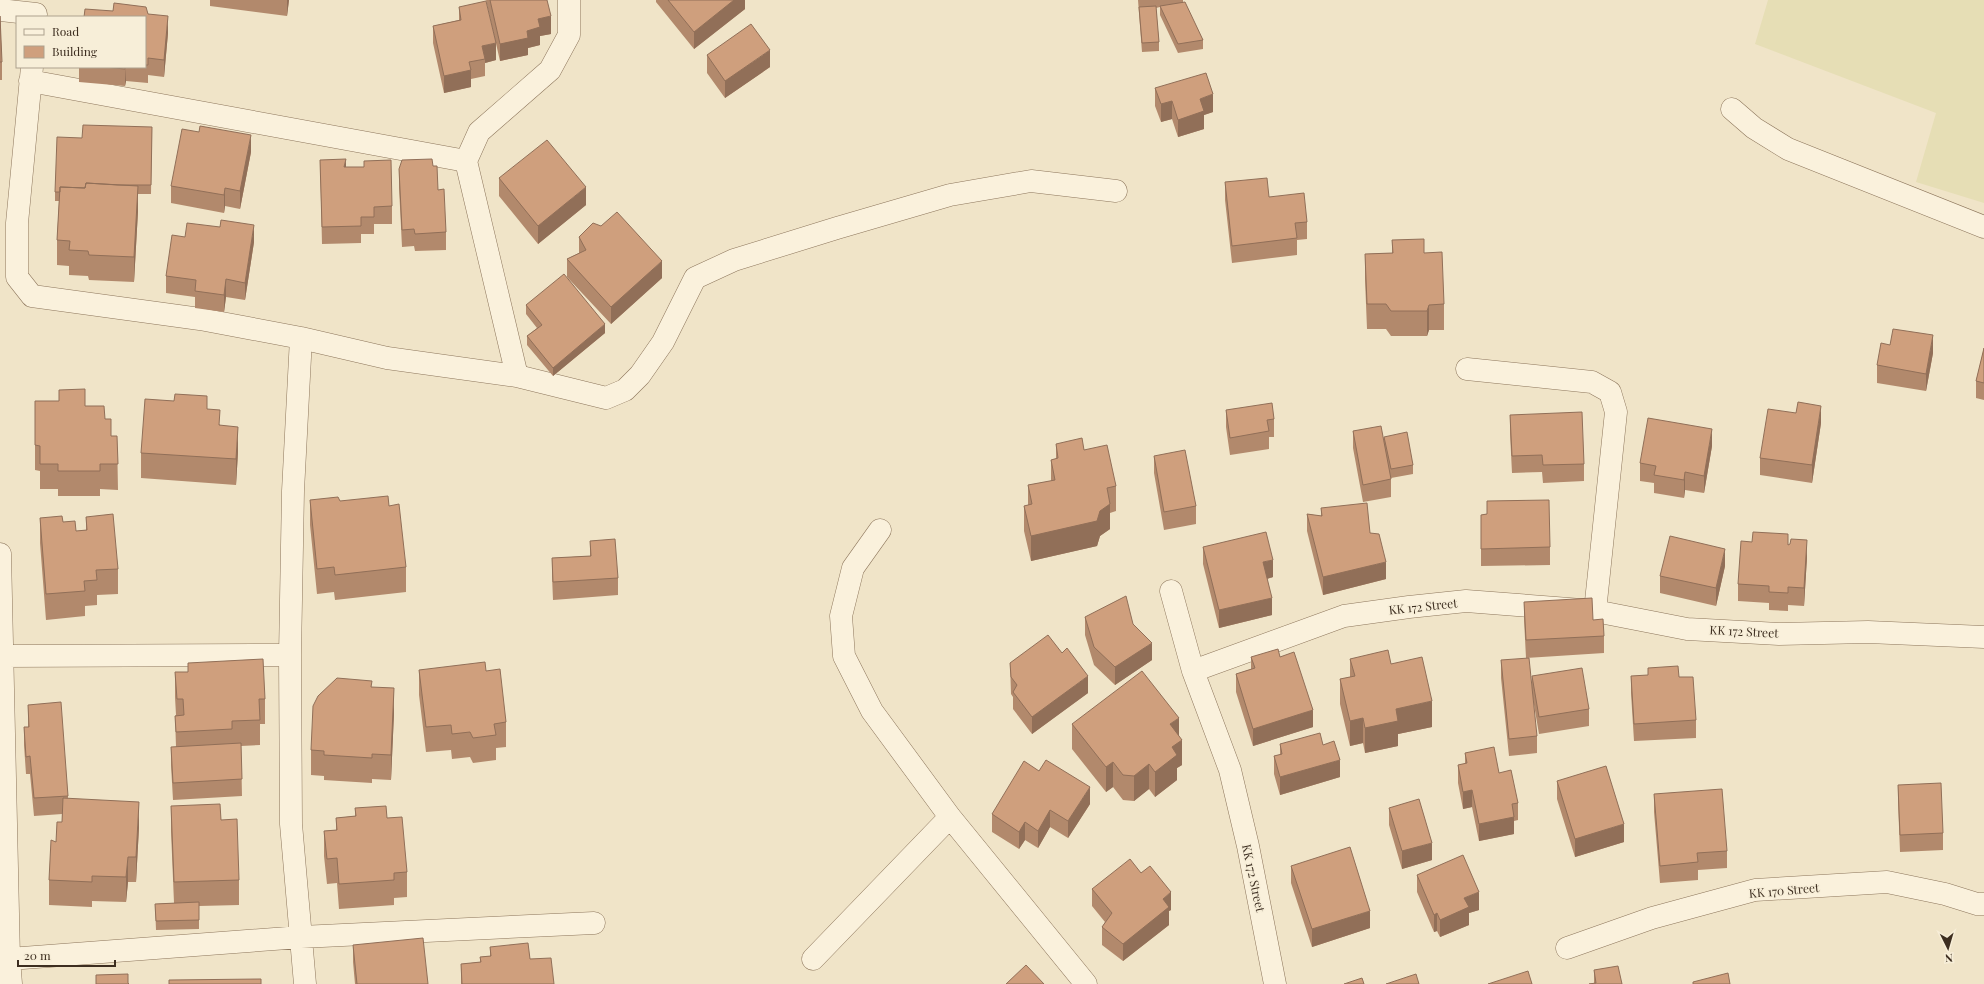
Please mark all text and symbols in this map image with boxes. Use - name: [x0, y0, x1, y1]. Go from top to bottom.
- legend: [16, 16, 146, 68]
- text: Road: [52, 23, 79, 39]
- text: Building: [52, 43, 98, 59]
- street label: KK 172 Street: [1388, 594, 1459, 618]
- street label: KK 172 Street: [1709, 621, 1780, 641]
- street label: KK 172 Street: [1239, 843, 1269, 914]
- street label: KK 170 Street: [1748, 879, 1821, 901]
- north arrow: [1928, 928, 1968, 968]
- scale bar: [18, 942, 115, 968]
- text: 20 m: [24, 947, 51, 963]
- text: N: [1944, 951, 1954, 966]

